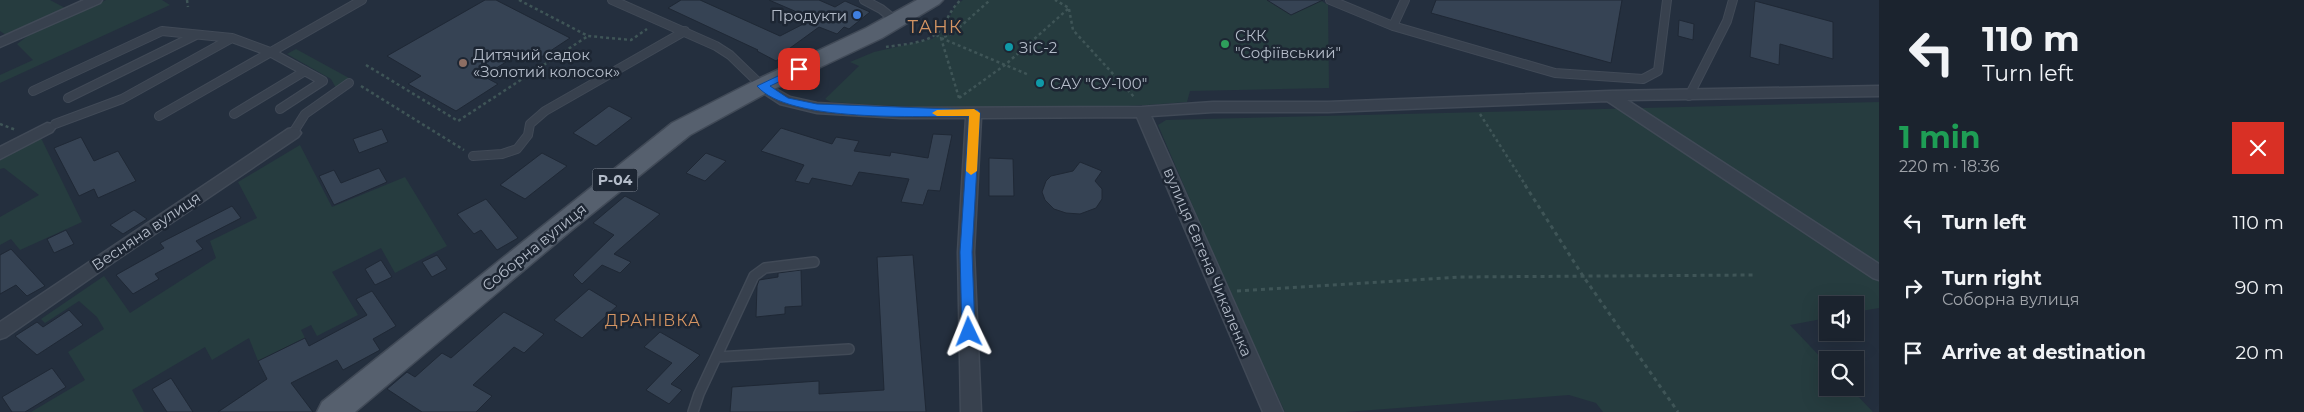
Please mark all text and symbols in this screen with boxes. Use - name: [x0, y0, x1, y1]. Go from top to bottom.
- place label: Продукти: [771, 6, 847, 25]
- marker: Продукти: [851, 9, 863, 21]
- district label: ТАНК: [908, 16, 962, 38]
- text: 110 m: [1982, 17, 2080, 60]
- icon: left: [1899, 20, 1964, 85]
- place label: СКК "Софіївський": [1235, 26, 1341, 62]
- place label: ЗіС-2: [1019, 38, 1057, 57]
- marker: СКК "Софіївський": [1219, 38, 1231, 50]
- marker: ЗіС-2: [1003, 41, 1015, 53]
- place label: Дитячий садок «Золотий колосок»: [473, 45, 620, 81]
- pin: [778, 48, 820, 90]
- icon: arrive: [785, 55, 813, 83]
- marker: Дитячий садок «Золотий колосок»: [457, 57, 469, 69]
- text: Turn left: [1982, 60, 2074, 87]
- place label: САУ "СУ-100": [1050, 74, 1147, 93]
- marker: САУ "СУ-100": [1034, 77, 1046, 89]
- text: 1 min: [1899, 119, 1980, 156]
- button: close: [2232, 122, 2284, 174]
- text: 220 m · 18:36: [1899, 157, 1999, 176]
- street label: вулиця Євгена Чикаленка: [1160, 165, 1256, 359]
- road number: Р-04: [592, 168, 638, 192]
- street label: Весняна вулиця: [88, 188, 204, 274]
- street label: Соборна вулиця: [478, 199, 590, 295]
- icon: left: [1899, 209, 1927, 237]
- text: Turn left: [1942, 211, 2027, 234]
- text: 110 m: [2233, 211, 2284, 234]
- text: Turn right: [1942, 267, 2042, 290]
- icon: right: [1899, 274, 1927, 302]
- text: 90 m: [2235, 276, 2284, 299]
- text: Соборна вулиця: [1942, 290, 2079, 309]
- map controls: [1819, 296, 1864, 396]
- button: sound: [1819, 296, 1864, 341]
- position arrow: [942, 305, 994, 357]
- district label: ДРАНІВКА: [605, 311, 701, 330]
- icon: arrive: [1899, 339, 1927, 367]
- text: Arrive at destination: [1942, 341, 2146, 364]
- text: 20 m: [2236, 341, 2284, 364]
- button: search: [1819, 351, 1864, 396]

